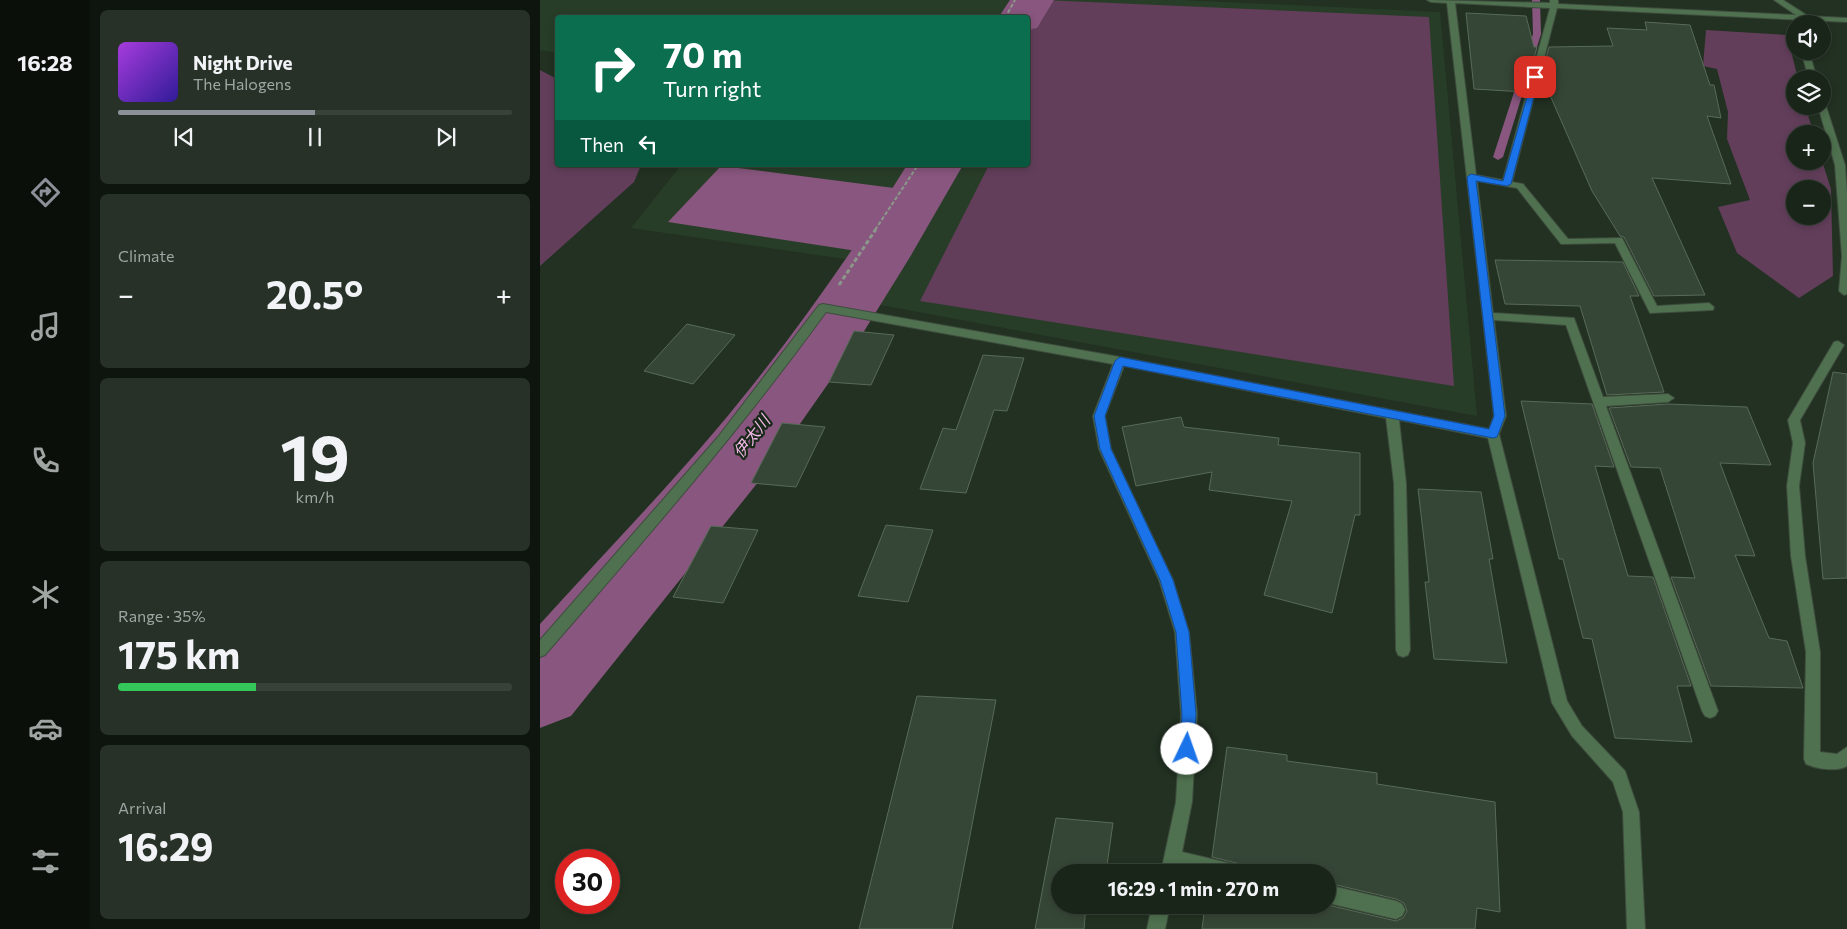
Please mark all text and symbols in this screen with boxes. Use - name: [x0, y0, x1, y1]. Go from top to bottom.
- map controls: [1786, 15, 1831, 225]
- button: sound: [1786, 15, 1831, 60]
- text: 70 m: [663, 32, 743, 75]
- icon: right: [580, 35, 645, 100]
- text: 16:28: [17, 49, 73, 76]
- text: Night Drive: [193, 51, 293, 74]
- pin: [1514, 56, 1556, 98]
- icon: arrive: [1521, 63, 1549, 91]
- button: layers: [1786, 70, 1831, 115]
- text: The Halogens: [193, 74, 291, 93]
- text: Turn right: [663, 75, 761, 102]
- icon: previous: [170, 123, 198, 151]
- icon: pause: [301, 123, 329, 151]
- icon: next: [432, 123, 460, 151]
- button: +: [1786, 125, 1831, 170]
- icon: left: [634, 130, 662, 158]
- text: Then: [580, 133, 624, 156]
- icon: directions: [28, 175, 63, 210]
- button: −: [1786, 180, 1831, 225]
- text: Climate: [118, 246, 174, 265]
- text: 20.5°: [266, 270, 363, 317]
- text: −: [118, 277, 134, 311]
- text: +: [496, 277, 512, 311]
- icon: music: [28, 309, 63, 344]
- water label: 伊太川: [729, 410, 774, 461]
- text: 19: [280, 415, 350, 494]
- icon: phone: [28, 443, 63, 478]
- text: km/h: [296, 487, 334, 506]
- icon: climate: [28, 577, 63, 612]
- text: Range · 35%: [118, 606, 205, 625]
- text: 175 km: [118, 630, 240, 677]
- icon: car: [28, 711, 63, 746]
- position arrow: [1160, 722, 1212, 774]
- text: Arrival: [118, 798, 166, 817]
- text: 16:29: [118, 822, 214, 869]
- icon: filters: [28, 844, 63, 879]
- speed limit sign: 30: [555, 849, 620, 914]
- text: 16:29 · 1 min · 270 m: [1108, 877, 1279, 900]

